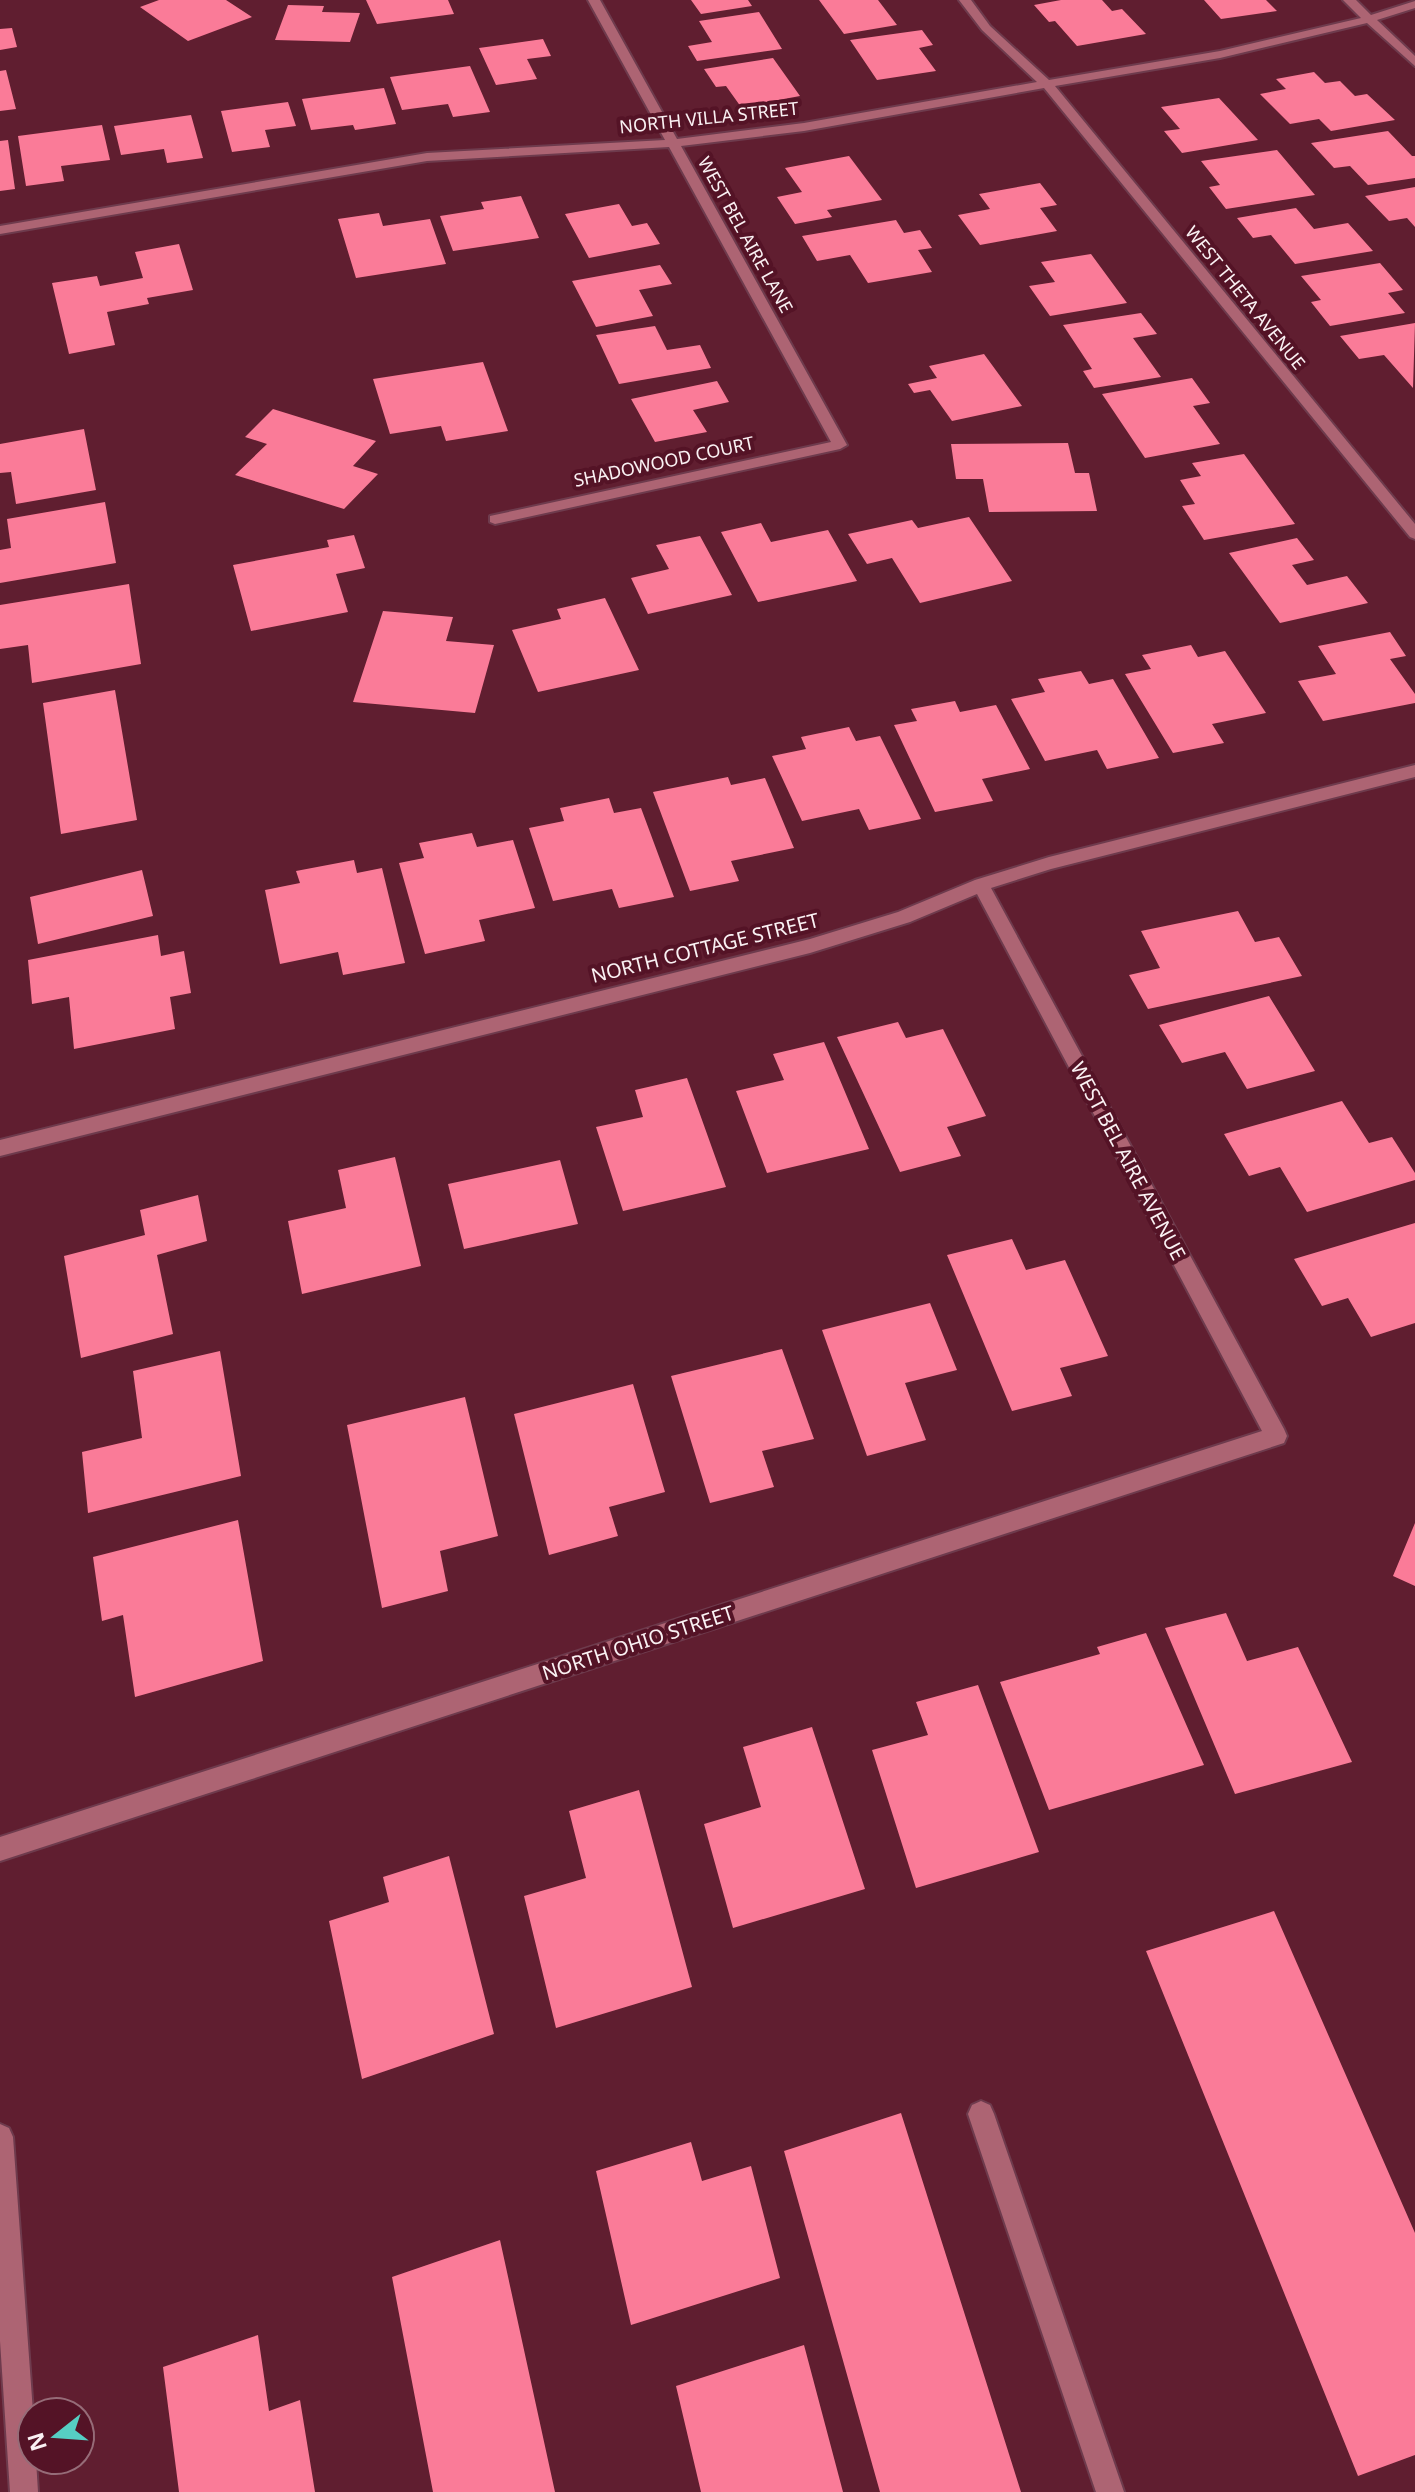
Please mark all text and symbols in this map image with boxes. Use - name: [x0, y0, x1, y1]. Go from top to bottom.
- street label: NORTH VILLA STREET: [618, 96, 800, 138]
- street label: WEST BEL AIRE LANE: [693, 152, 799, 317]
- street label: WEST THETA AVENUE: [1180, 221, 1311, 374]
- street label: SHADOWOOD COURT: [571, 430, 756, 492]
- street label: NORTH COTTAGE STREET: [588, 906, 822, 989]
- street label: WEST BEL AIRE AVENUE: [1065, 1057, 1192, 1265]
- street label: NORTH OHIO STREET: [538, 1599, 737, 1686]
- north arrow: [16, 2396, 96, 2476]
- text: N: [19, 2429, 53, 2455]

